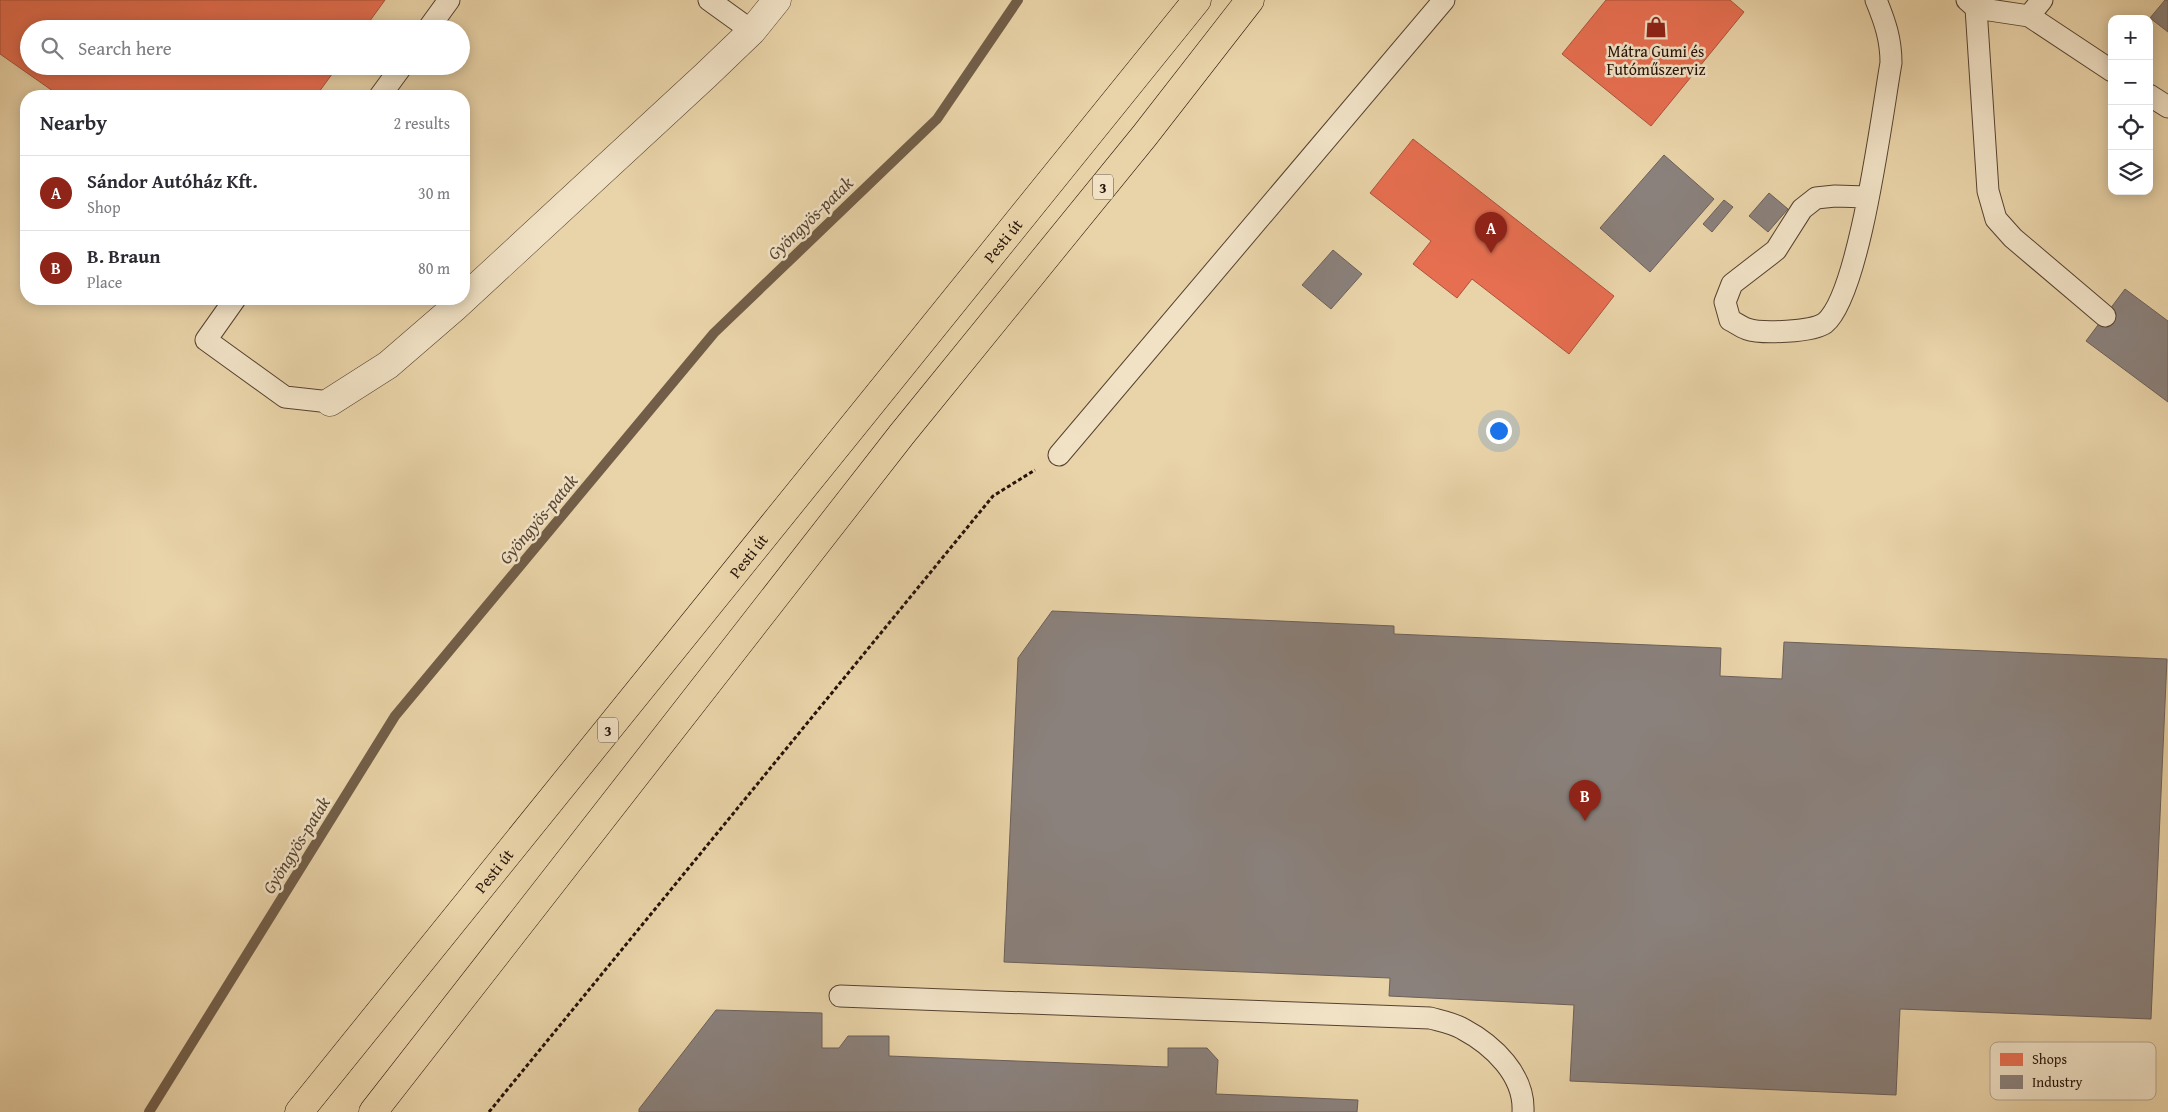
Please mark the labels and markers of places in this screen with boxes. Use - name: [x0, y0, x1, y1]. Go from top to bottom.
- shop icon: Mátra Gumi és Futóműszerviz: [1643, 14, 1669, 40]
- place label: Mátra Gumi és Futóműszerviz: [1607, 39, 1705, 81]
- pin: A: [1475, 212, 1507, 253]
- pin: B: [1569, 780, 1601, 821]

